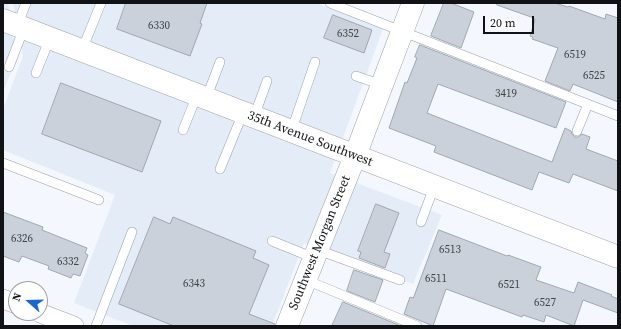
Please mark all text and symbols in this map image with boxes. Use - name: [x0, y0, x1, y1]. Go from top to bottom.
- scale bar: [485, 8, 536, 34]
- text: 20 m: [490, 15, 516, 31]
- house number: 6330: [148, 19, 170, 33]
- house number: 6352: [337, 27, 359, 41]
- house number: 6519: [564, 48, 586, 62]
- house number: 6525: [583, 69, 605, 83]
- house number: 3419: [495, 87, 517, 101]
- street label: 35th Avenue Southwest: [245, 108, 375, 170]
- street label: Southwest Morgan Street: [286, 174, 354, 312]
- house number: 6326: [11, 232, 33, 246]
- house number: 6513: [439, 243, 461, 257]
- house number: 6332: [57, 255, 79, 269]
- house number: 6511: [425, 272, 447, 286]
- house number: 6343: [183, 277, 205, 291]
- house number: 6521: [498, 278, 520, 292]
- north arrow: [8, 281, 48, 321]
- text: N: [9, 291, 26, 303]
- house number: 6527: [534, 296, 556, 310]

